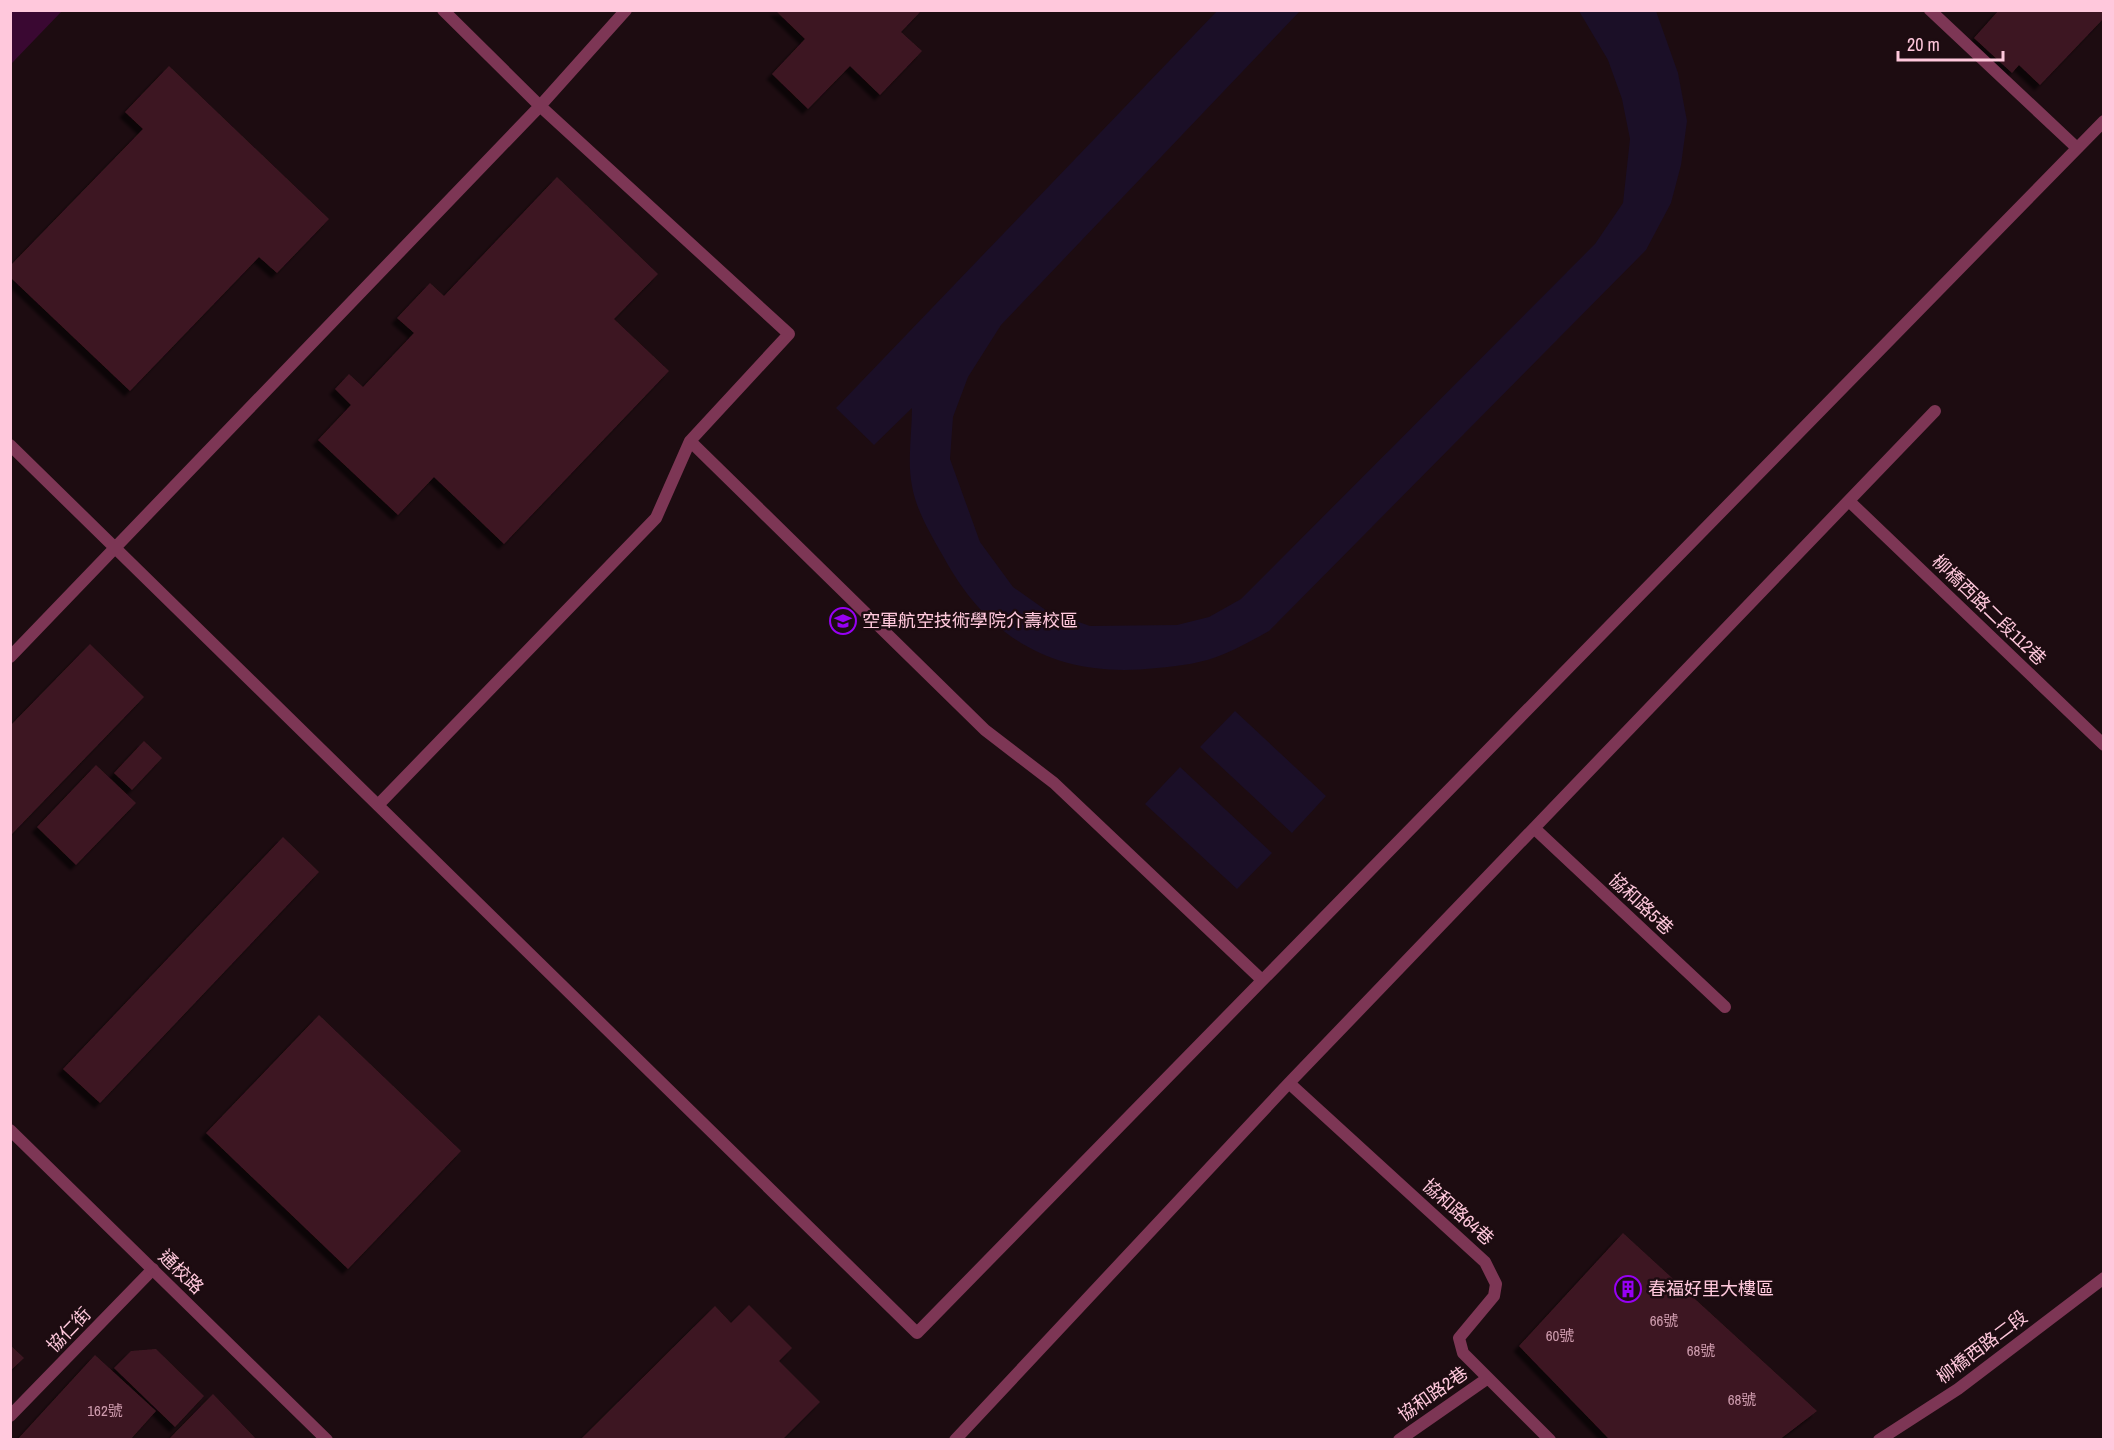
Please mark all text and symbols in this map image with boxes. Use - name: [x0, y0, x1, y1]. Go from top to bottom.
- scale bar: [1898, 24, 2003, 62]
- text: 20 m: [1907, 32, 1940, 57]
- street label: 柳橋西路二段112巷: [1927, 549, 2052, 671]
- school or university icon: 空軍航空技術學院介壽校區: [828, 606, 858, 636]
- place label: 空軍航空技術學院介壽校區: [862, 608, 1078, 633]
- street label: 協和路5巷: [1603, 867, 1679, 940]
- street label: 協和路64巷: [1417, 1173, 1500, 1251]
- street label: 通校路: [153, 1244, 209, 1299]
- building icon: 春福好里大樓區: [1613, 1274, 1643, 1304]
- place label: 春福好里大樓區: [1648, 1276, 1774, 1301]
- street label: 協仁街: [41, 1302, 96, 1358]
- street label: 柳橋西路二段: [1931, 1304, 2032, 1389]
- house number: 66號: [1650, 1310, 1678, 1331]
- house number: 60號: [1546, 1325, 1574, 1346]
- house number: 68號: [1687, 1340, 1715, 1361]
- street label: 協和路2巷: [1393, 1360, 1473, 1427]
- house number: 68號: [1728, 1389, 1756, 1410]
- house number: 162號: [87, 1400, 123, 1421]

